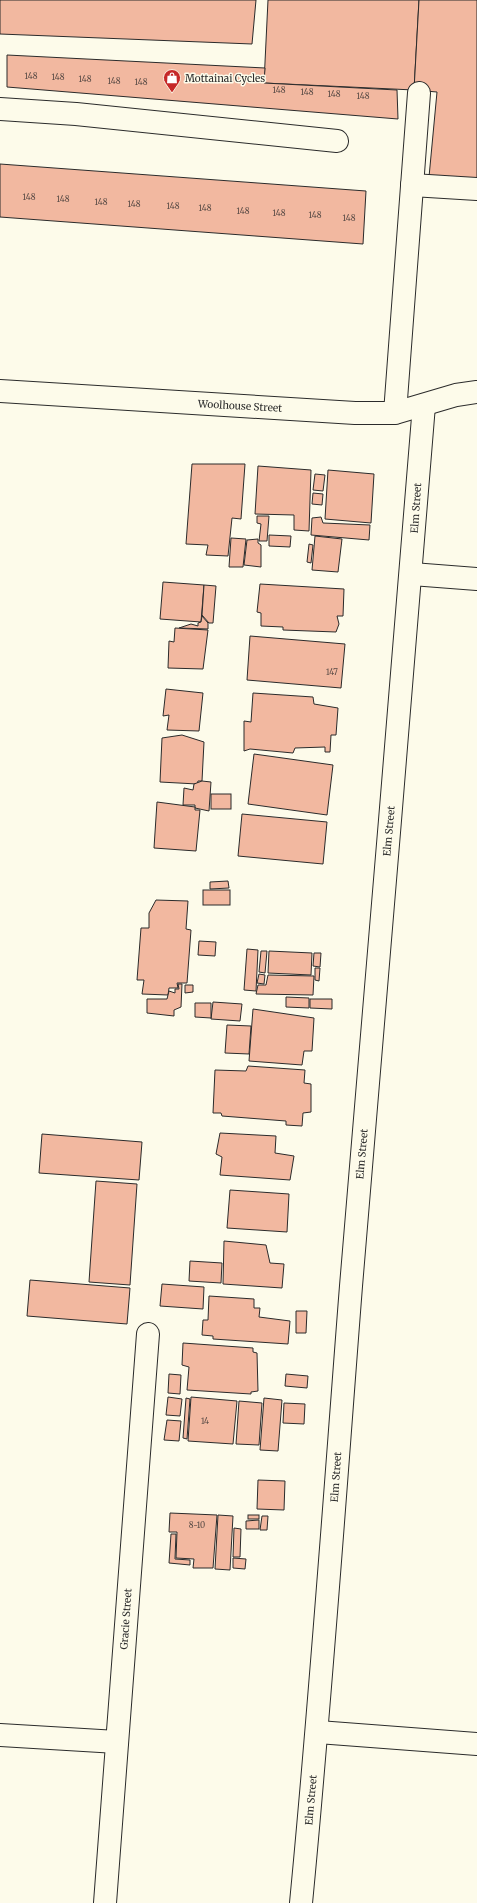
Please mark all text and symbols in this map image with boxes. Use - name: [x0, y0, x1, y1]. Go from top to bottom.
- shop icon: Mottainai Cycles: [162, 68, 182, 93]
- house number: 148: [25, 71, 38, 81]
- house number: 148: [52, 72, 65, 82]
- place label: Mottainai Cycles: [185, 72, 265, 85]
- house number: 148: [79, 74, 92, 84]
- house number: 148: [108, 76, 121, 86]
- house number: 148: [135, 77, 148, 87]
- house number: 148: [273, 85, 286, 95]
- house number: 148: [301, 87, 314, 97]
- house number: 148: [328, 89, 341, 99]
- house number: 148: [357, 91, 370, 101]
- house number: 148: [23, 192, 36, 202]
- house number: 148: [57, 194, 70, 204]
- house number: 148: [95, 197, 108, 207]
- house number: 148: [128, 199, 141, 209]
- house number: 148: [167, 201, 180, 211]
- house number: 148: [199, 203, 212, 213]
- house number: 148: [237, 206, 250, 216]
- house number: 148: [273, 208, 286, 218]
- house number: 148: [309, 210, 322, 220]
- house number: 148: [343, 213, 356, 223]
- street label: Woolhouse Street: [197, 397, 283, 415]
- street label: Elm Street: [408, 482, 424, 534]
- house number: 147: [326, 667, 338, 677]
- street label: Elm Street: [380, 805, 398, 857]
- street label: Elm Street: [353, 1128, 371, 1180]
- house number: 14: [201, 1416, 209, 1426]
- street label: Elm Street: [328, 1451, 344, 1503]
- house number: 8-10: [189, 1520, 205, 1530]
- street label: Gracie Street: [117, 1588, 135, 1650]
- street label: Elm Street: [302, 1774, 320, 1826]

